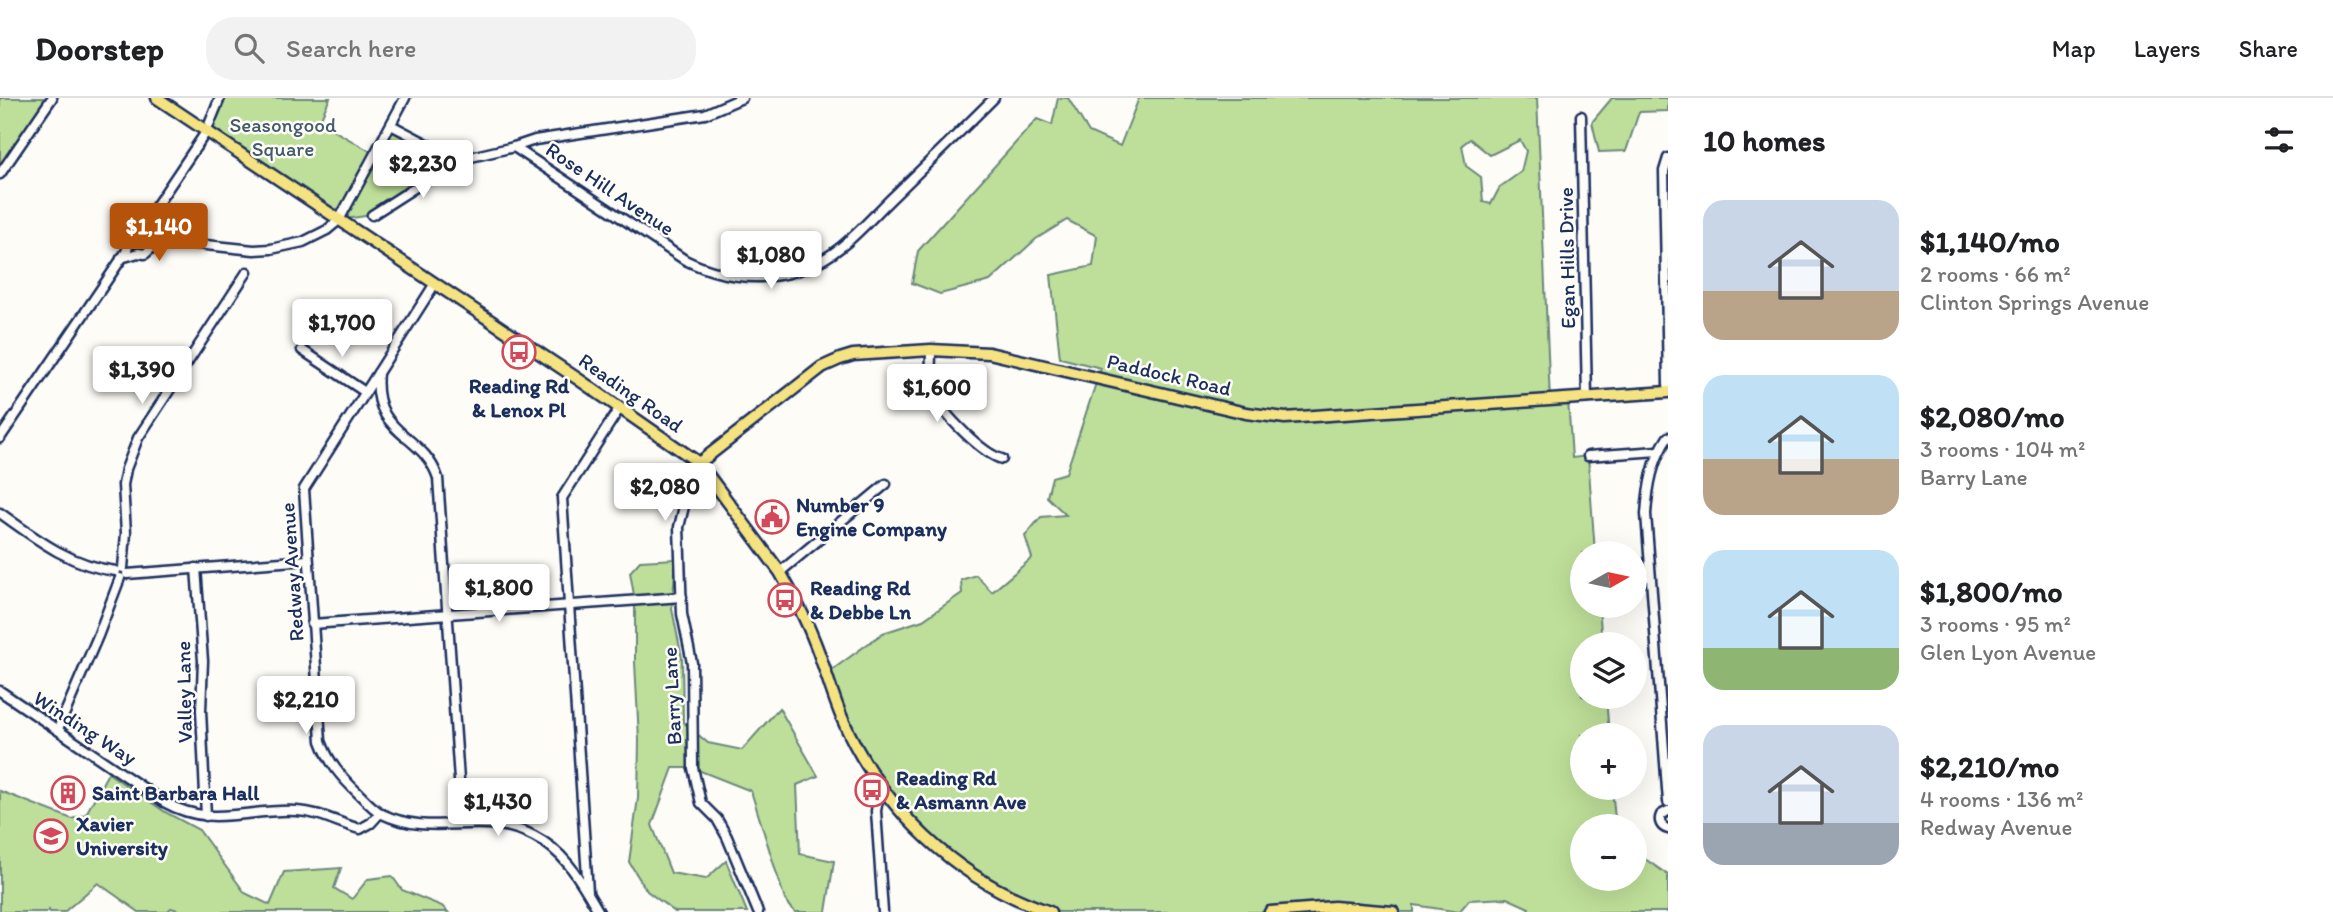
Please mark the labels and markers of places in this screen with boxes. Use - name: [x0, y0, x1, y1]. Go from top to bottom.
- pin: $2,230: [366, 140, 480, 200]
- pin: $1,140: [102, 204, 216, 263]
- pin: $1,080: [714, 232, 828, 291]
- pin: $1,700: [285, 300, 399, 359]
- bus stop icon: Reading Rd & Lenox Pl: [500, 333, 538, 371]
- pin: $1,390: [85, 346, 199, 406]
- pin: $1,600: [880, 364, 994, 424]
- place label: Reading Rd & Lenox Pl: [469, 373, 570, 422]
- pin: $2,080: [608, 464, 722, 523]
- place label: Number 9 Engine Company: [796, 492, 947, 542]
- public building icon: Number 9 Engine Company: [753, 498, 791, 536]
- pin: $1,800: [442, 564, 556, 624]
- place label: Reading Rd & Debbe Ln: [810, 575, 911, 624]
- bus stop icon: Reading Rd & Debbe Ln: [766, 581, 804, 619]
- pin: $2,210: [249, 676, 363, 736]
- place label: Reading Rd & Asmann Ave: [896, 765, 1027, 814]
- bus stop icon: Reading Rd & Asmann Ave: [853, 771, 891, 809]
- building icon: Saint Barbara Hall: [49, 774, 87, 812]
- pin: $1,430: [441, 778, 555, 838]
- place label: Saint Barbara Hall: [92, 780, 260, 805]
- place label: Xavier University: [76, 811, 169, 861]
- school or university icon: Xavier University: [32, 817, 70, 855]

